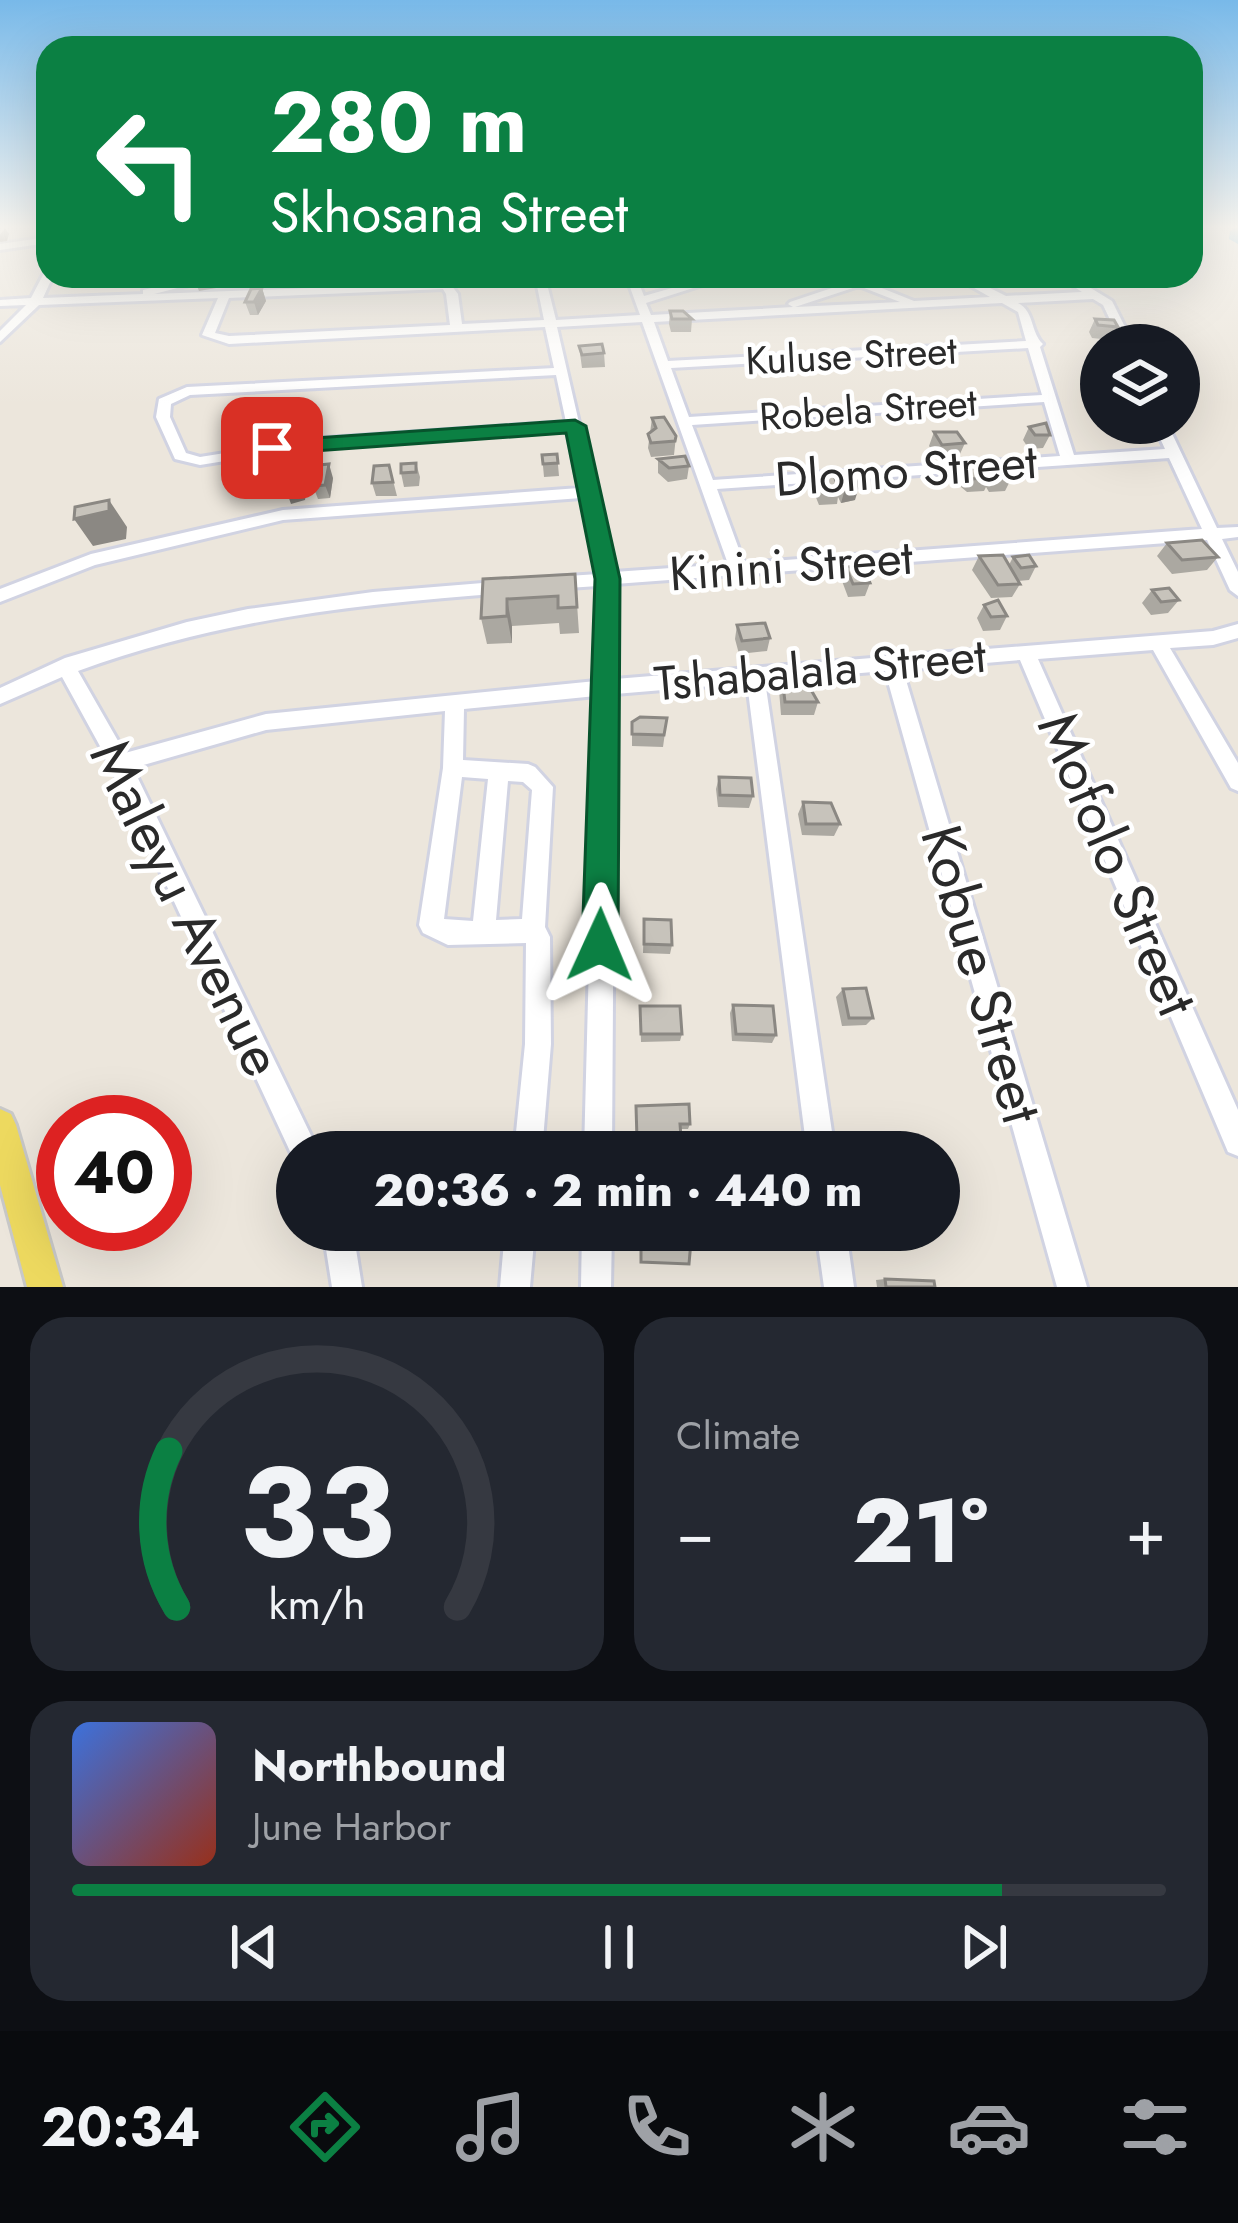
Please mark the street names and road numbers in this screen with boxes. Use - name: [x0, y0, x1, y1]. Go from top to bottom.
- street label: Kuluse Street: [744, 321, 959, 389]
- street label: Robela Street: [757, 373, 979, 446]
- street label: Dlomo Street: [773, 427, 1040, 514]
- street label: Kinini Street: [667, 523, 916, 608]
- street label: Tshabalala Street: [651, 621, 989, 718]
- street label: Mofolo Street: [1017, 700, 1219, 1029]
- street label: Maleyu Avenue: [70, 726, 304, 1090]
- street label: Kobue Street: [900, 815, 1064, 1133]

